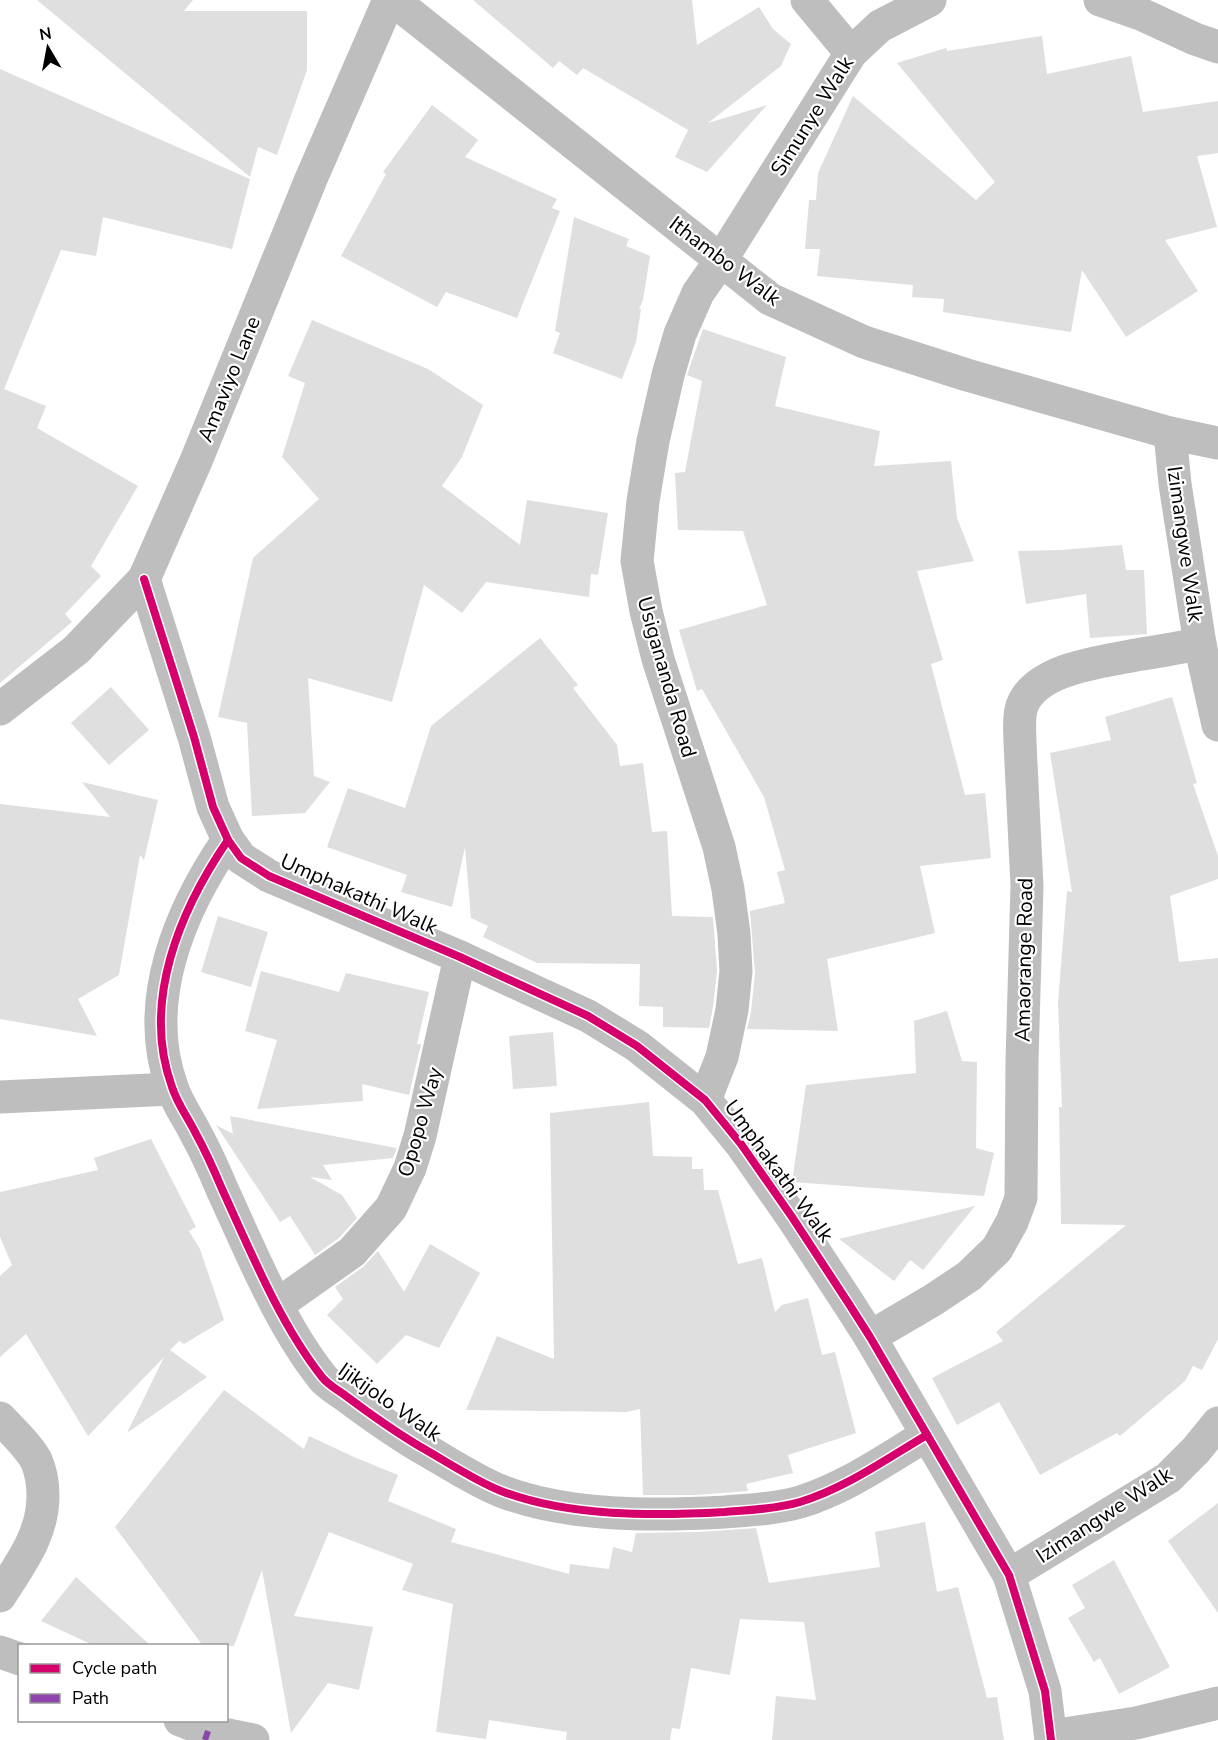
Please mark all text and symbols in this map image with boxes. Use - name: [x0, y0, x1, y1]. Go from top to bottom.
- north arrow: [18, 18, 78, 78]
- text: N: [38, 22, 53, 46]
- street label: Simunye Walk: [764, 50, 860, 181]
- street label: Ithambo Walk: [664, 210, 787, 312]
- street label: Amaviyo Lane: [191, 312, 267, 446]
- street label: Izimangwe Walk: [1160, 464, 1210, 624]
- street label: Usigananda Road: [631, 593, 703, 761]
- street label: Umphakathi Walk: [276, 847, 443, 941]
- street label: Amaorange Road: [1009, 878, 1039, 1042]
- street label: Opopo Way: [391, 1064, 449, 1180]
- street label: Umphakathi Walk: [718, 1094, 840, 1248]
- street label: Ijikijolo Walk: [333, 1356, 448, 1448]
- street label: Izimangwe Walk: [1030, 1460, 1178, 1570]
- legend: [18, 1644, 228, 1722]
- text: Cycle path: [72, 1656, 157, 1680]
- text: Path: [72, 1686, 109, 1710]

